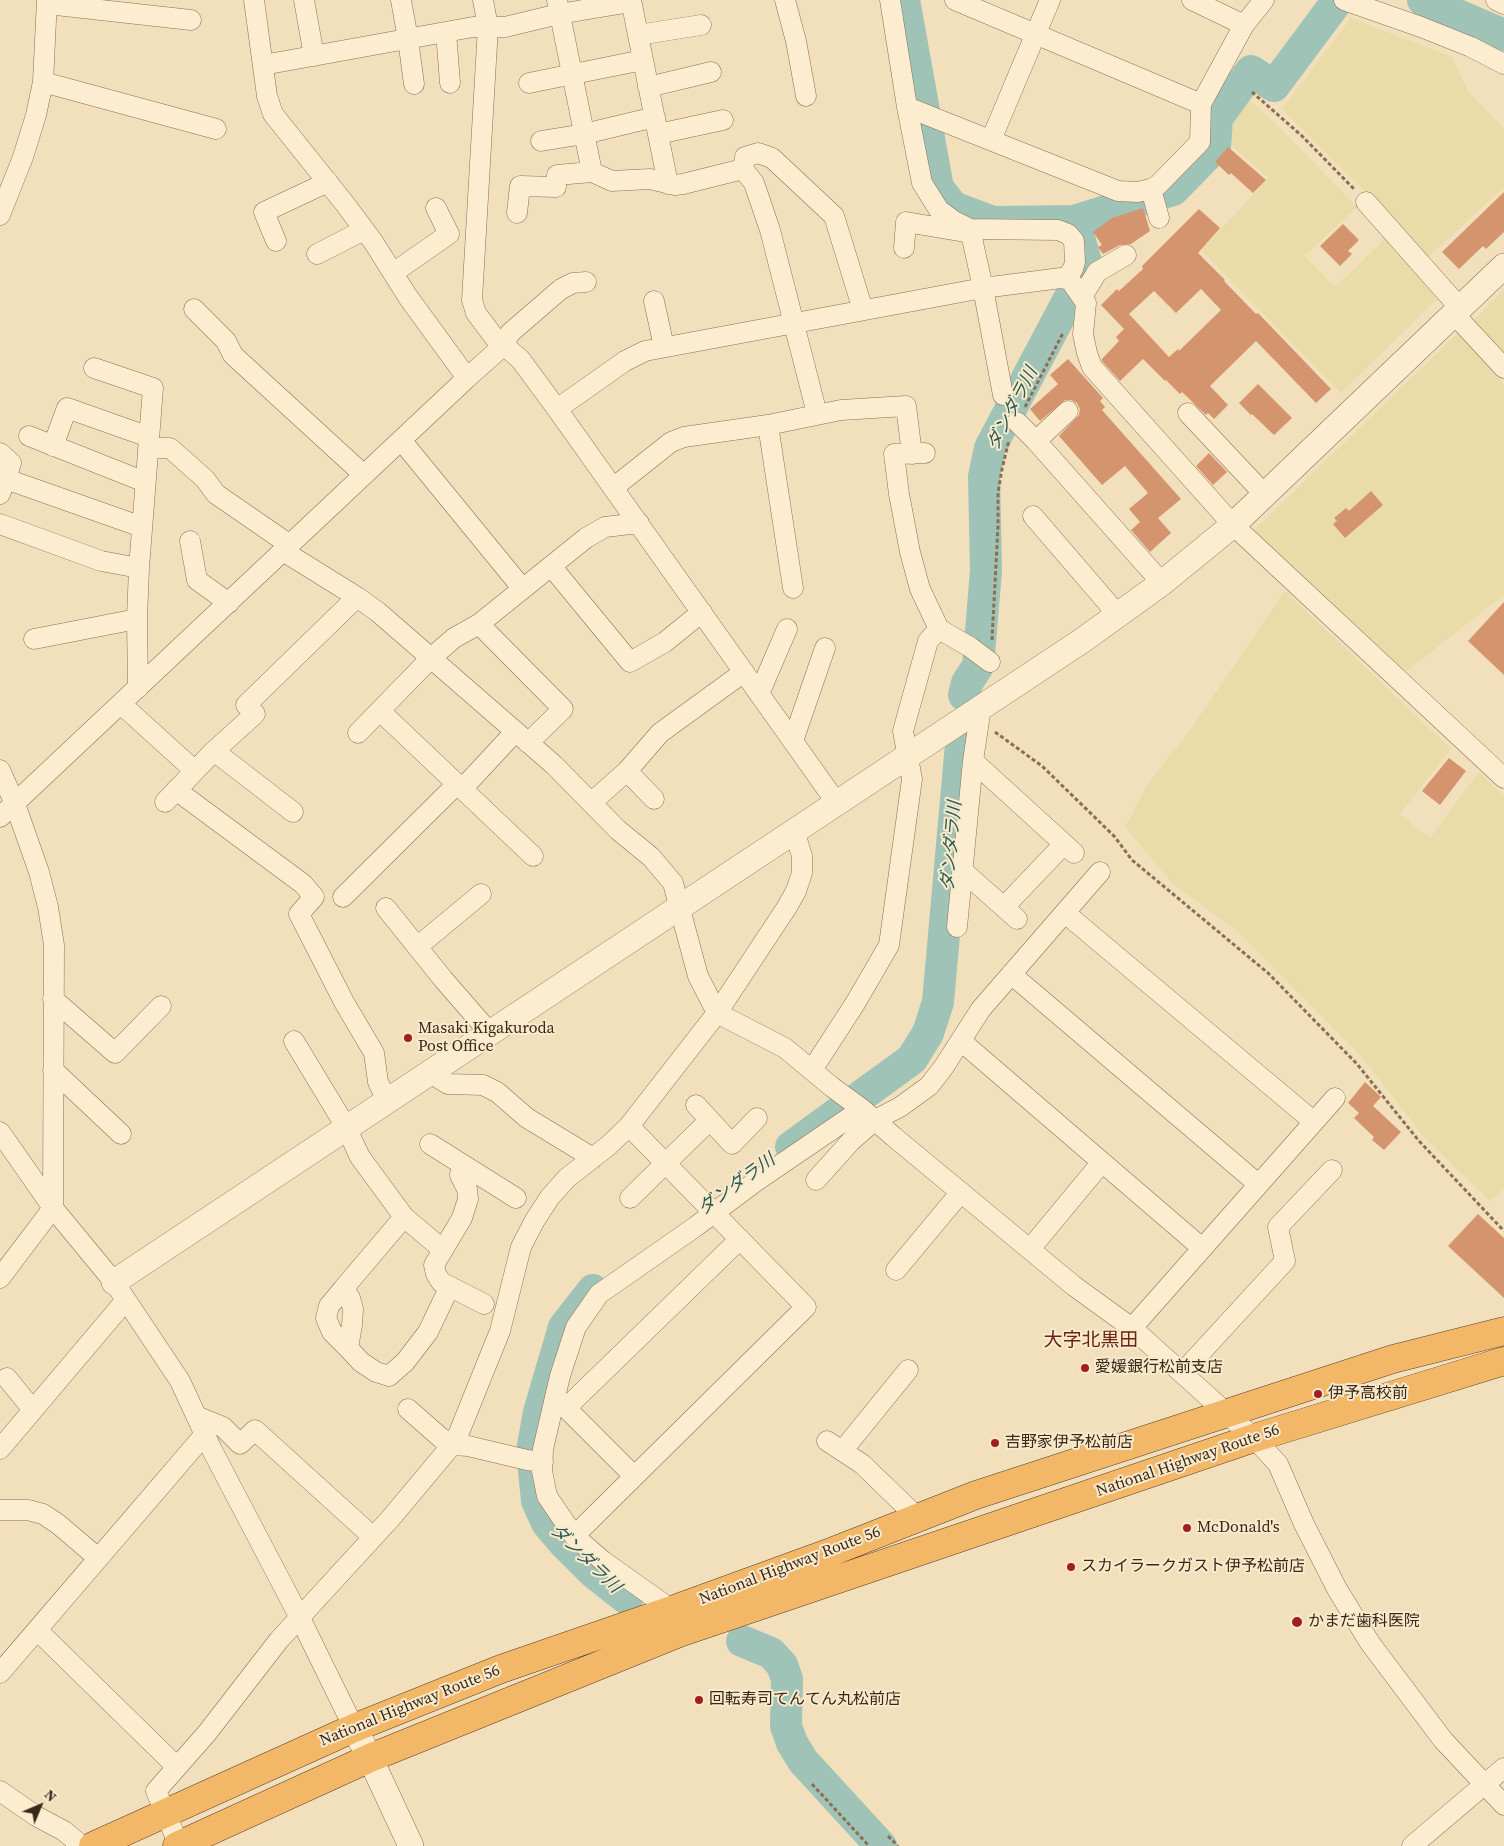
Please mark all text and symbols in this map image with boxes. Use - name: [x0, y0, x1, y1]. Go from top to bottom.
- water label: ダンダラ川: [983, 364, 1043, 454]
- water label: ダンダラ川: [937, 800, 967, 892]
- place label: Masaki Kigakuroda Post Office: [418, 1019, 555, 1057]
- marker: Masaki Kigakuroda Post Office: [402, 1032, 414, 1044]
- water label: ダンダラ川: [694, 1150, 780, 1220]
- district label: 大字北黒田: [1044, 1330, 1138, 1352]
- place label: 愛媛銀行松前支店: [1095, 1358, 1223, 1378]
- marker: 愛媛銀行松前支店: [1079, 1362, 1091, 1374]
- place label: 伊予高校前: [1328, 1384, 1408, 1404]
- marker: 伊予高校前: [1312, 1388, 1324, 1400]
- street label: National Highway Route 56: [1094, 1421, 1282, 1501]
- place label: 吉野家伊予松前店: [1005, 1433, 1133, 1453]
- marker: 吉野家伊予松前店: [989, 1437, 1001, 1449]
- place label: McDonald's: [1197, 1518, 1280, 1538]
- water label: ダンダラ川: [545, 1520, 625, 1598]
- marker: McDonald's: [1181, 1522, 1193, 1534]
- street label: National Highway Route 56: [697, 1523, 883, 1609]
- place label: スカイラークガスト伊予松前店: [1081, 1557, 1305, 1577]
- marker: スカイラークガスト伊予松前店: [1065, 1561, 1077, 1573]
- place label: かまだ歯科医院: [1308, 1612, 1420, 1632]
- marker: かまだ歯科医院: [1290, 1615, 1304, 1629]
- street label: National Highway Route 56: [317, 1661, 503, 1751]
- place label: 回転寿司てんてん丸松前店: [709, 1690, 901, 1710]
- marker: 回転寿司てんてん丸松前店: [693, 1694, 705, 1706]
- north arrow: [15, 1781, 65, 1831]
- text: N: [40, 1785, 61, 1806]

